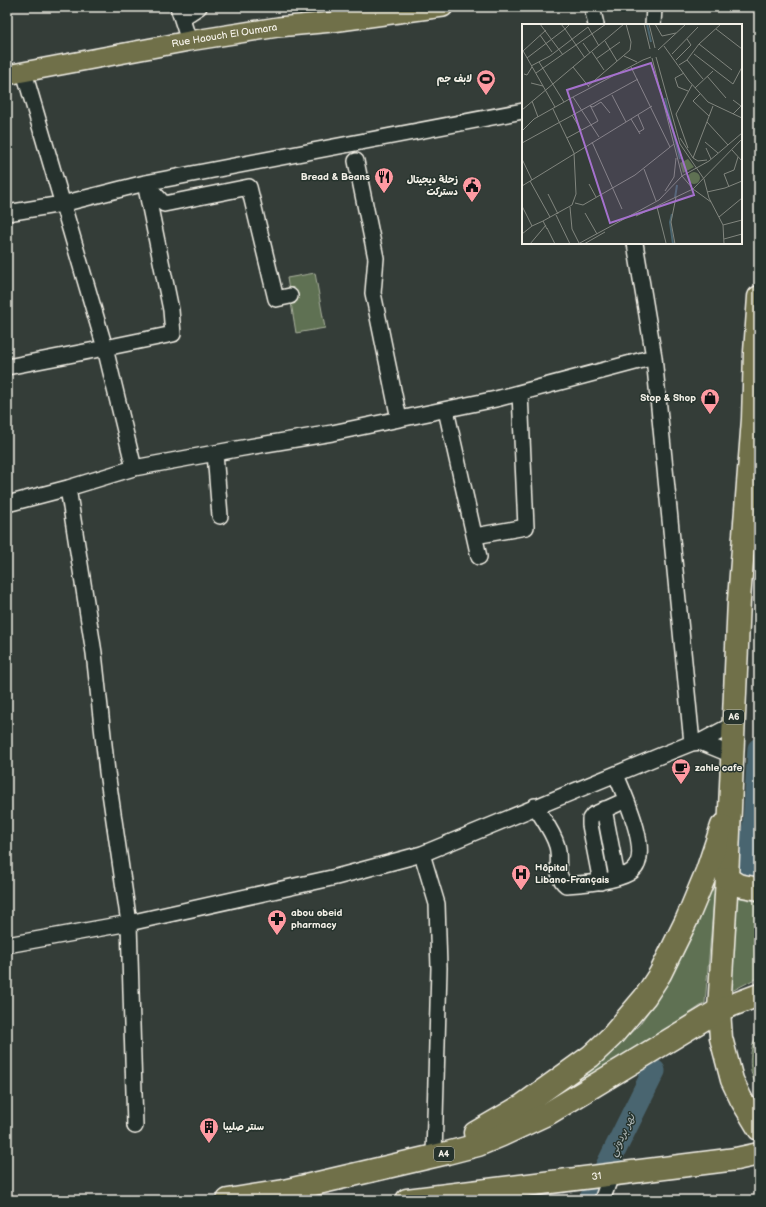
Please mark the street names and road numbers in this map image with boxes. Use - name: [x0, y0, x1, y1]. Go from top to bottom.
- street label: Rue Haouch El Oumara: [171, 21, 278, 50]
- road number: A6: [724, 710, 744, 724]
- road number: A4: [434, 1147, 454, 1161]
- street label: 31: [591, 1170, 602, 1183]

